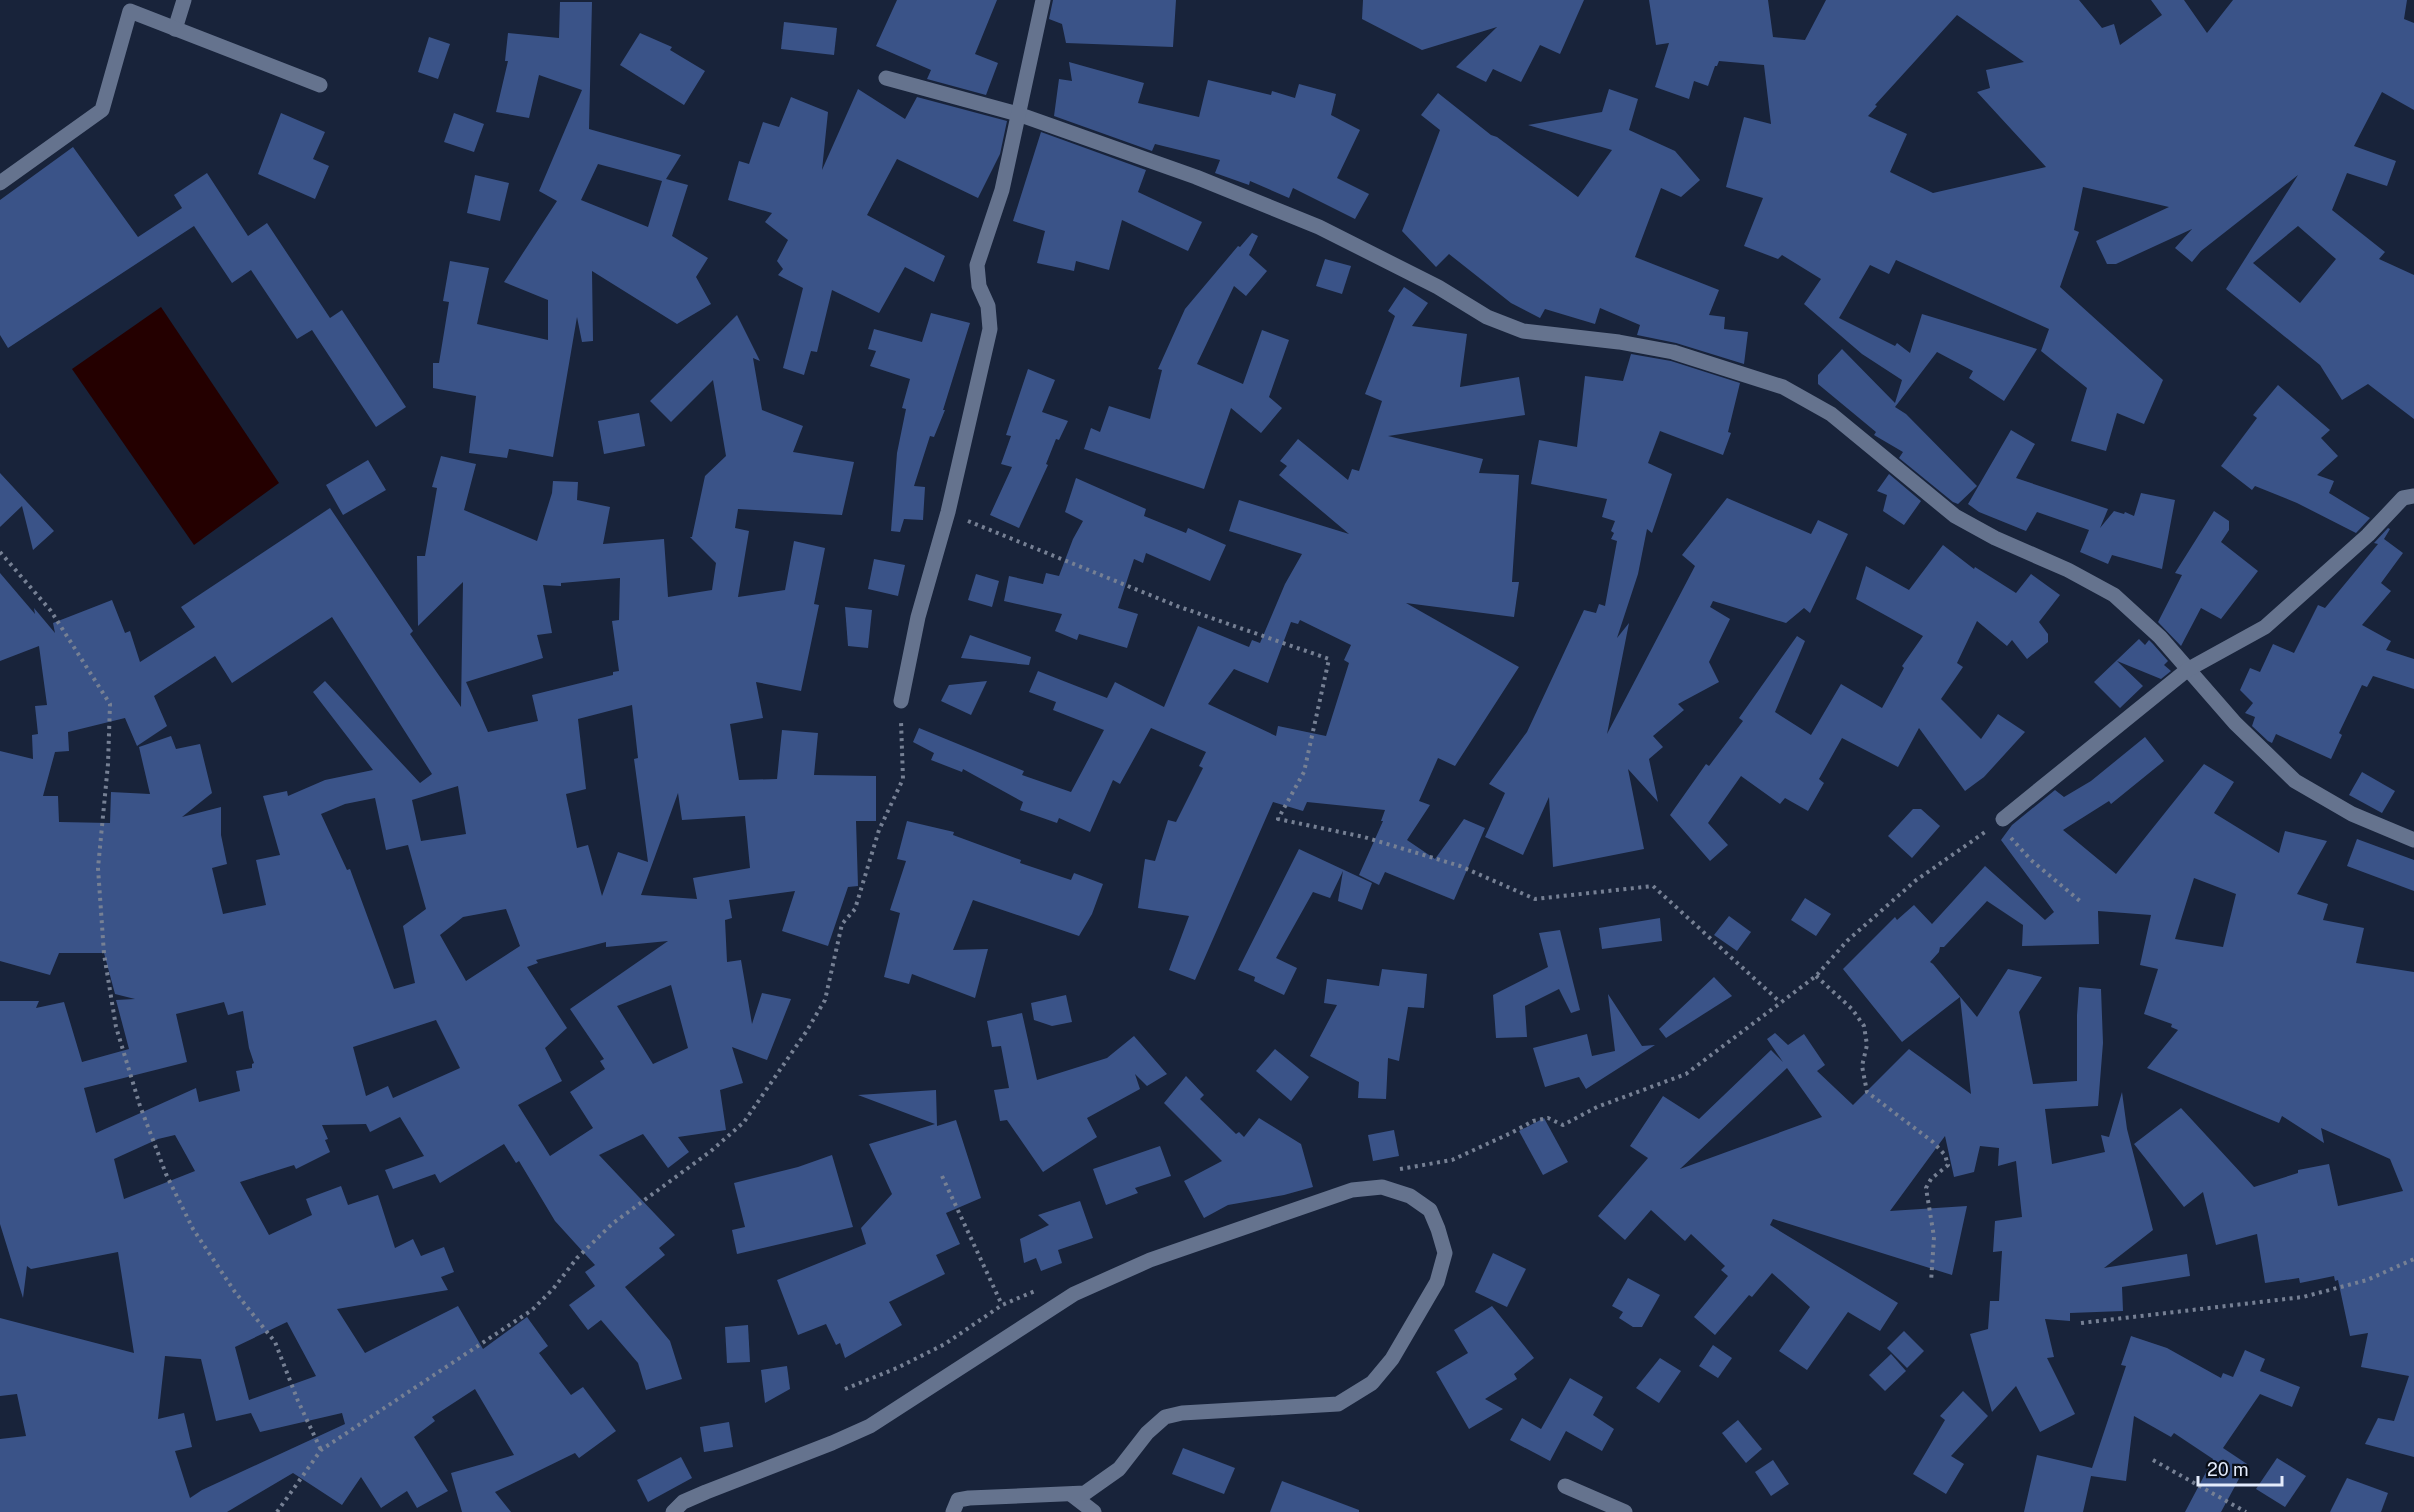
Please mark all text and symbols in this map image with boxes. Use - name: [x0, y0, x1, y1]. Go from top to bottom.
- scale bar: [2198, 1449, 2282, 1487]
- text: 20 m: [2207, 1459, 2249, 1480]

